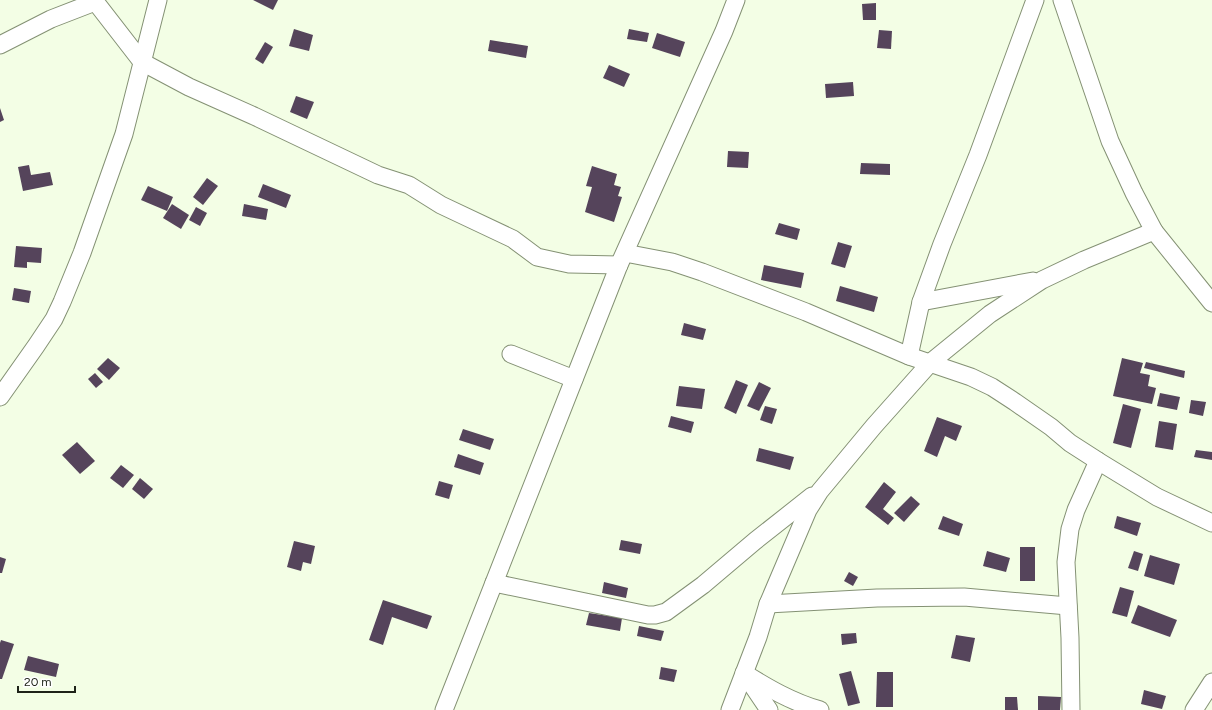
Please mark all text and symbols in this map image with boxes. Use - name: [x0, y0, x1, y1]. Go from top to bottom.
- scale bar: [18, 668, 75, 694]
- text: 20 m: [24, 675, 52, 689]

